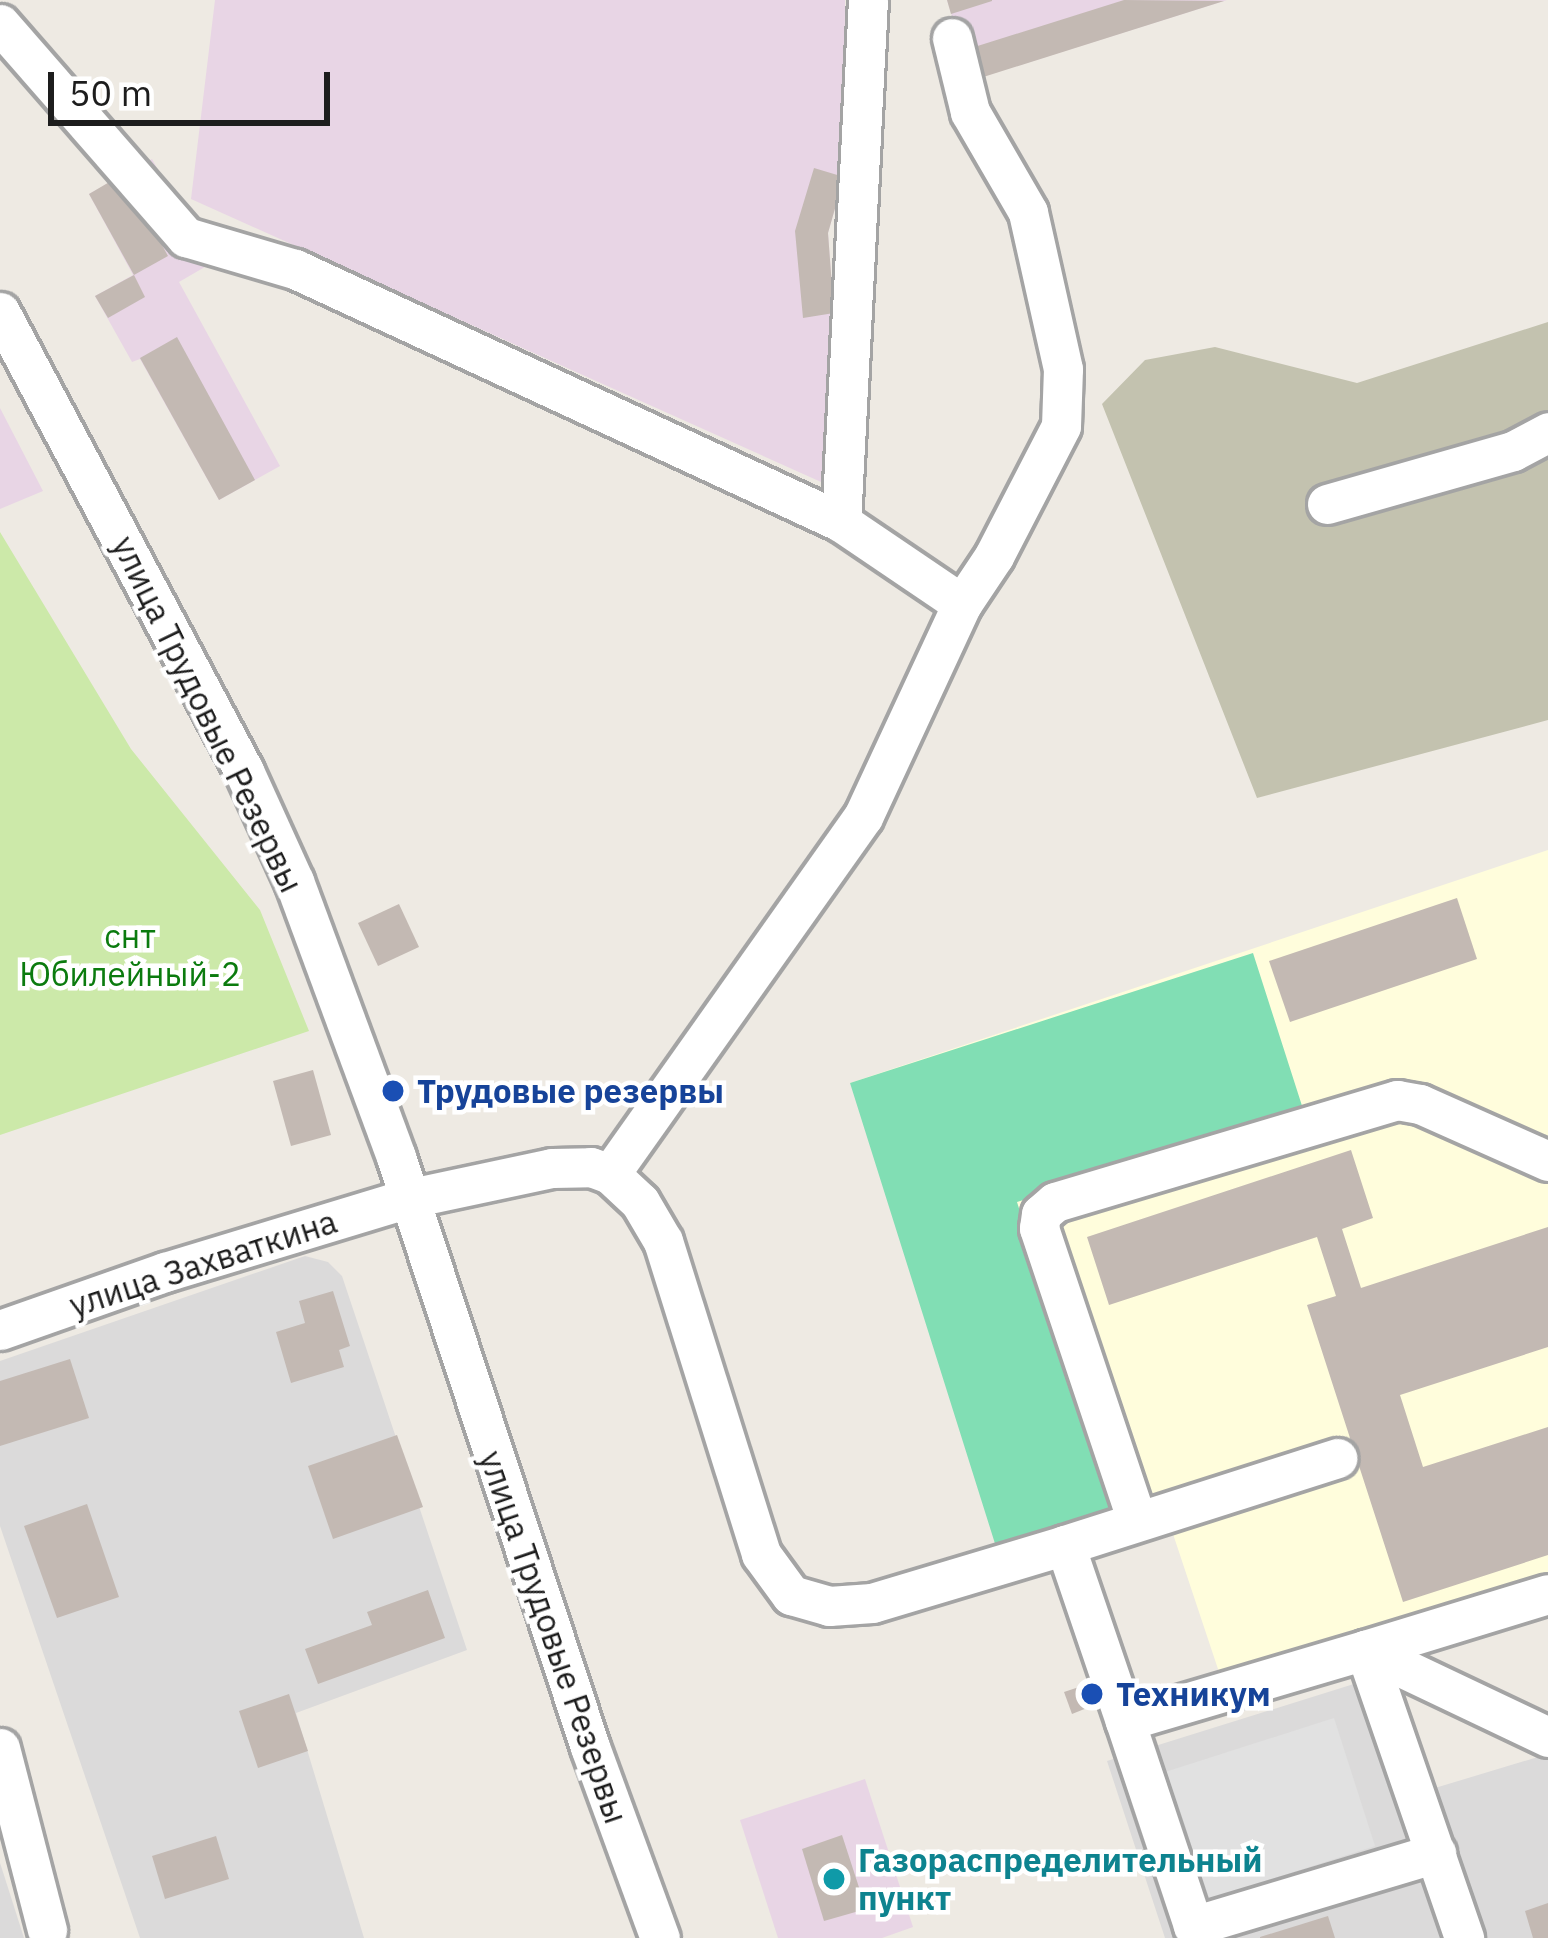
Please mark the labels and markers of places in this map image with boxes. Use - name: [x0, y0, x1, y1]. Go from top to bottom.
- place label: Трудовые резервы: [417, 1071, 724, 1111]
- marker: Трудовые резервы: [380, 1078, 406, 1104]
- place label: Техникум: [1116, 1674, 1271, 1714]
- marker: Техникум: [1079, 1681, 1105, 1707]
- place label: Газораспределительный пункт: [858, 1840, 1262, 1918]
- marker: Газораспределительный пункт: [821, 1866, 847, 1892]

